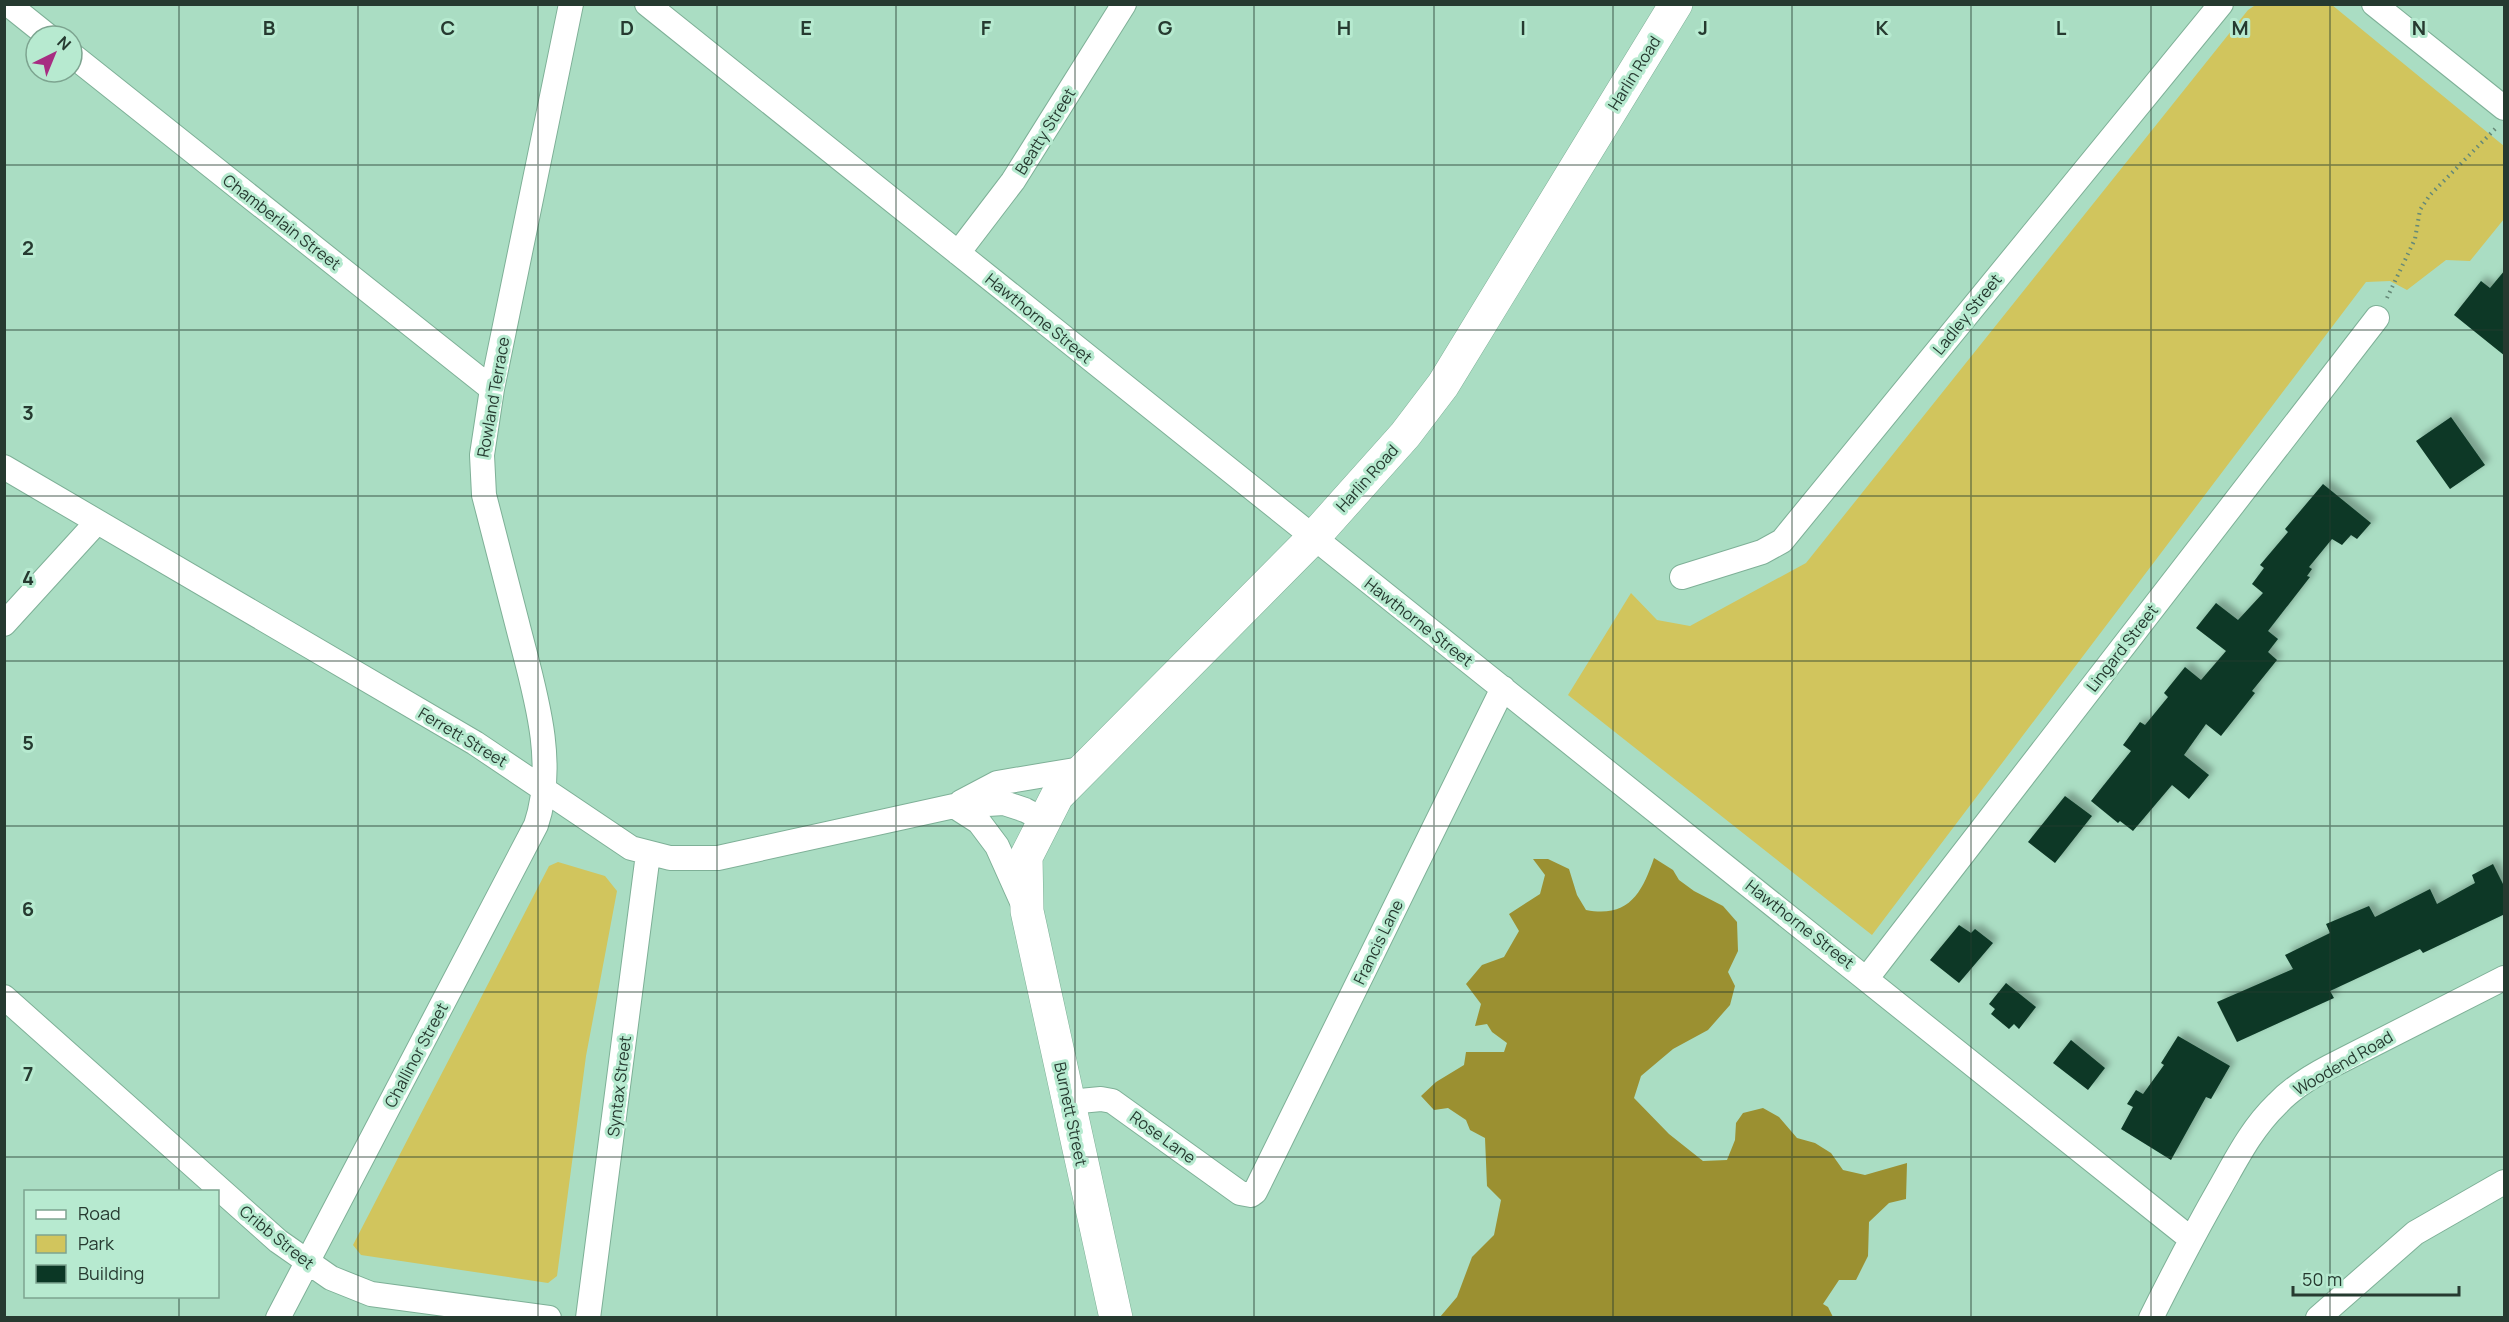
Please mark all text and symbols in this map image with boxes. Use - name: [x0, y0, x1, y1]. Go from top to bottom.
- text: B: [263, 14, 276, 41]
- text: C: [441, 14, 455, 41]
- text: D: [620, 14, 634, 41]
- text: E: [800, 14, 812, 41]
- text: F: [981, 14, 992, 41]
- text: G: [1158, 14, 1173, 41]
- text: H: [1337, 14, 1351, 41]
- text: I: [1520, 14, 1526, 41]
- text: J: [1698, 14, 1708, 41]
- text: K: [1876, 14, 1889, 41]
- text: L: [2056, 14, 2067, 41]
- text: M: [2231, 14, 2249, 41]
- text: N: [2412, 14, 2426, 41]
- north arrow: [24, 24, 84, 84]
- text: N: [53, 31, 76, 55]
- street label: Harlin Road: [1602, 32, 1666, 114]
- street label: Beatty Street: [1010, 83, 1080, 179]
- street label: Chamberlain Street: [218, 169, 346, 275]
- text: 2: [22, 234, 34, 261]
- street label: Hawthorne Street: [981, 268, 1097, 368]
- street label: Ladley Street: [1928, 269, 2006, 359]
- street label: Rowland Terrace: [472, 335, 514, 459]
- text: 3: [22, 399, 34, 426]
- street label: Harlin Road: [1331, 440, 1403, 516]
- text: 4: [22, 564, 34, 591]
- street label: Hawthorne Street: [1360, 573, 1478, 671]
- street label: Lingard Street: [2081, 600, 2163, 696]
- street label: Ferrett Street: [414, 702, 512, 772]
- text: 5: [22, 729, 34, 756]
- street label: Hawthorne Street: [1741, 875, 1859, 973]
- text: 6: [22, 895, 34, 922]
- street label: Francis Lane: [1348, 896, 1408, 988]
- street label: Challinor Street: [379, 999, 453, 1111]
- street label: Woodend Road: [2289, 1026, 2397, 1100]
- street label: Syntax Street: [602, 1034, 636, 1138]
- text: 7: [23, 1060, 33, 1087]
- street label: Burnett Street: [1049, 1060, 1093, 1168]
- street label: Rose Lane: [1126, 1106, 1200, 1168]
- legend: [24, 1190, 219, 1298]
- street label: Cribb Street: [235, 1200, 319, 1274]
- text: Road: [78, 1201, 121, 1225]
- text: Park: [78, 1231, 115, 1255]
- scale bar: [2293, 1259, 2460, 1297]
- text: Building: [78, 1261, 144, 1285]
- text: 50 m: [2302, 1267, 2342, 1291]

